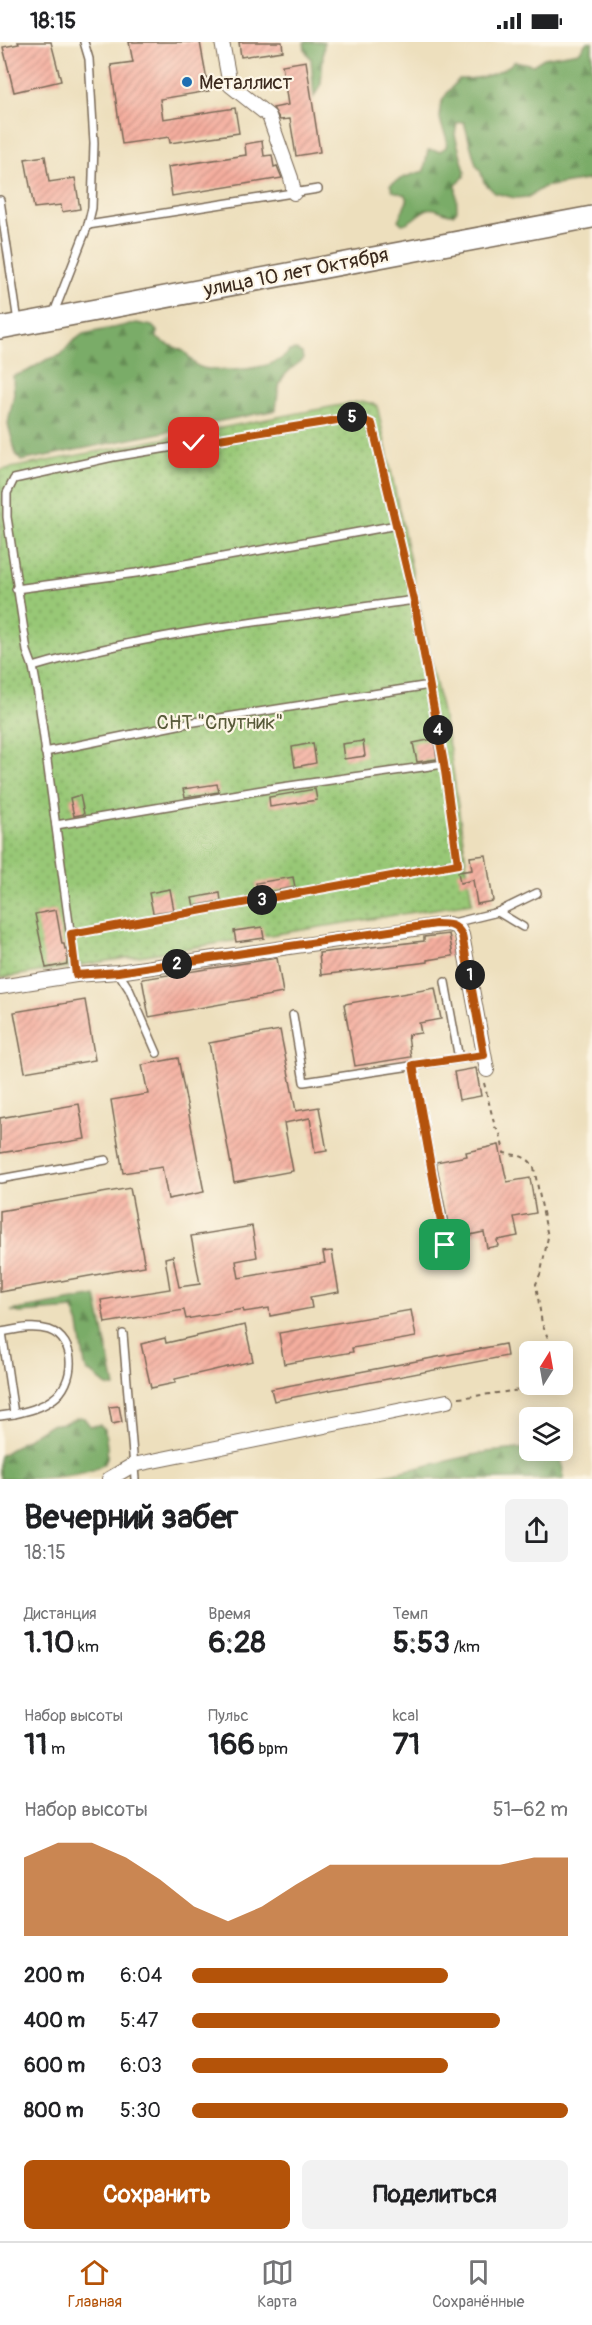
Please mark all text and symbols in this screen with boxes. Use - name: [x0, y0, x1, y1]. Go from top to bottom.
- text: 18:15: [30, 7, 76, 35]
- place label: Металлист: [199, 70, 292, 95]
- marker: Металлист: [180, 75, 194, 89]
- street label: улица 10 лет Октября: [201, 242, 390, 302]
- pin: 5: [337, 402, 367, 432]
- text: 5: [348, 407, 356, 427]
- pin: [168, 417, 219, 468]
- icon: check: [177, 426, 210, 459]
- park label: СНТ "Спутник": [157, 710, 283, 735]
- pin: 4: [423, 715, 453, 745]
- text: 4: [433, 720, 443, 740]
- pin: 3: [247, 885, 277, 915]
- text: 3: [258, 890, 266, 910]
- pin: 2: [162, 949, 192, 979]
- text: 2: [173, 954, 181, 974]
- pin: 1: [455, 960, 485, 990]
- text: 1: [467, 965, 473, 985]
- pin: [419, 1219, 470, 1270]
- icon: arrive: [428, 1228, 461, 1261]
- north arrow: [519, 1341, 573, 1395]
- map controls: [519, 1341, 573, 1461]
- button: layers: [519, 1407, 573, 1461]
- text: Вечерний забег: [24, 1497, 238, 1538]
- button: share: [505, 1499, 568, 1562]
- text: 18:15: [24, 1540, 66, 1565]
- text: Дистанция: [24, 1604, 97, 1624]
- text: Время: [208, 1604, 251, 1624]
- text: Темп: [393, 1604, 428, 1624]
- text: 1.10: [24, 1624, 75, 1661]
- text: 6:28: [208, 1624, 266, 1661]
- text: 5:53: [393, 1624, 450, 1661]
- text: km: [75, 1637, 99, 1657]
- text: /km: [450, 1637, 480, 1657]
- text: Набор высоты: [24, 1706, 123, 1726]
- text: Пульс: [208, 1706, 249, 1726]
- text: kcal: [393, 1706, 419, 1726]
- text: 11: [24, 1726, 47, 1763]
- text: 166: [208, 1726, 255, 1763]
- text: 71: [393, 1726, 420, 1763]
- text: m: [47, 1739, 65, 1759]
- text: bpm: [255, 1739, 288, 1759]
- text: Набор высоты: [24, 1797, 148, 1822]
- text: 51–62 m: [493, 1797, 568, 1822]
- text: 200 m: [24, 1963, 85, 1988]
- text: 6:04: [120, 1963, 162, 1988]
- text: 400 m: [24, 2008, 85, 2033]
- text: 5:47: [120, 2008, 158, 2033]
- text: 600 m: [24, 2053, 85, 2078]
- text: 6:03: [120, 2053, 162, 2078]
- text: 800 m: [24, 2098, 84, 2123]
- text: 5:30: [120, 2098, 161, 2123]
- button: Сохранить: [24, 2160, 290, 2229]
- button: Поделиться: [302, 2160, 568, 2229]
- tab: Главная: [68, 2256, 122, 2312]
- tab: Карта: [257, 2256, 297, 2312]
- tab: Сохранённые: [432, 2256, 524, 2312]

